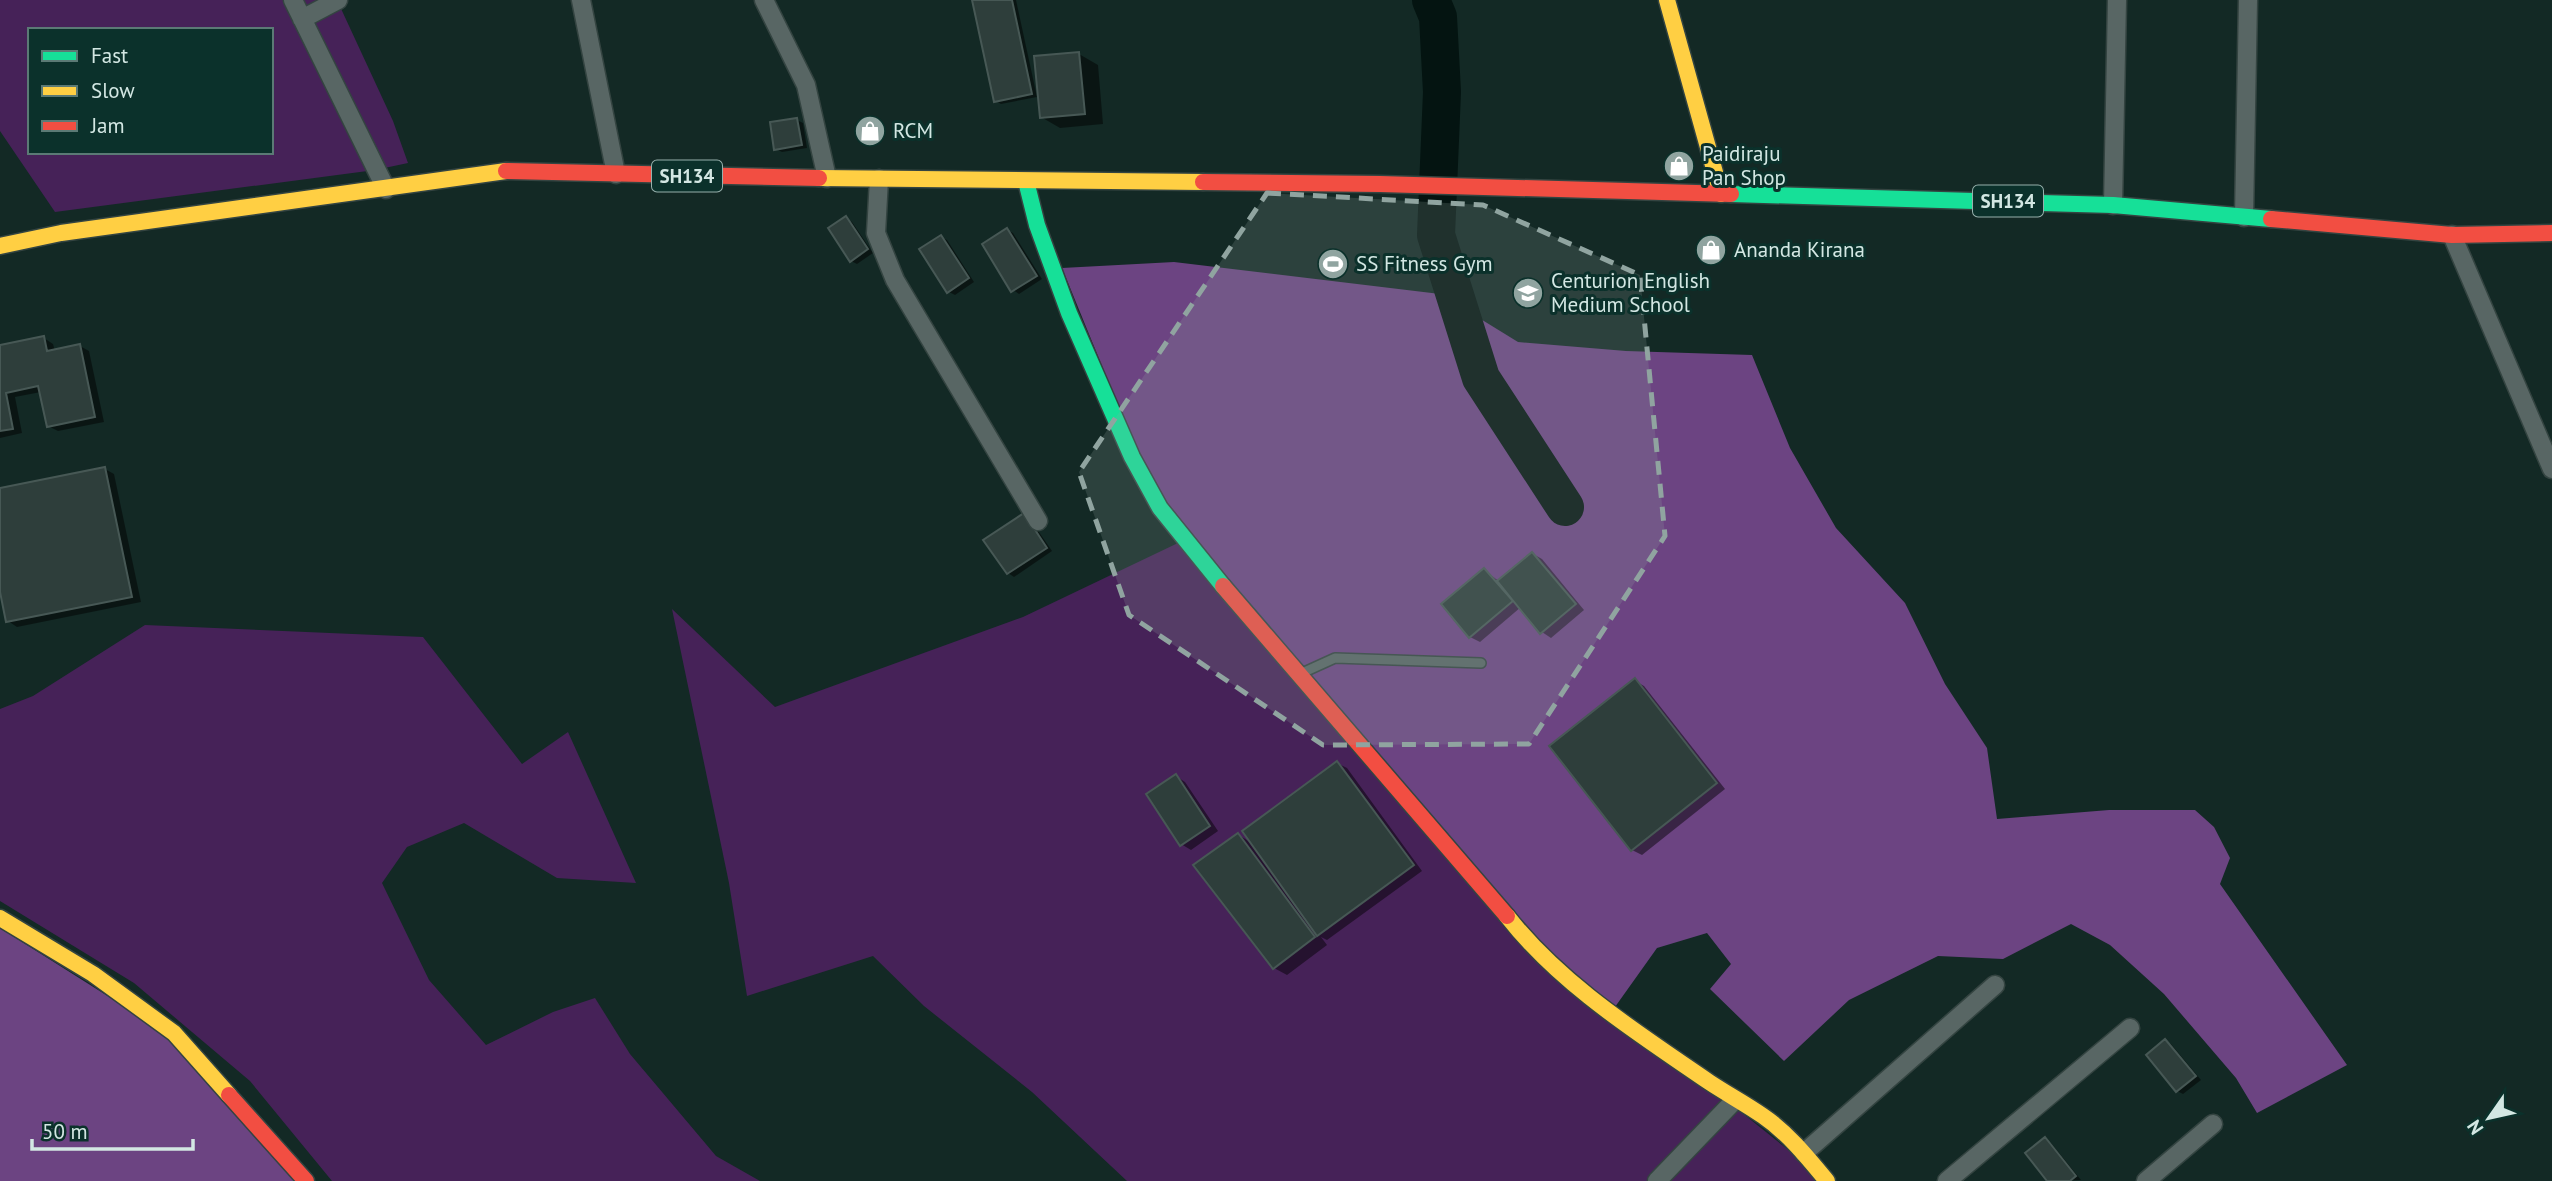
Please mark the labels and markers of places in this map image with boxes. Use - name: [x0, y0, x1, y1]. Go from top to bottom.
- shop icon: RCM: [853, 114, 887, 148]
- place label: RCM: [893, 117, 933, 144]
- place label: Paidiraju Pan Shop: [1702, 140, 1786, 191]
- shop icon: Paidiraju Pan Shop: [1662, 149, 1696, 183]
- shop icon: Ananda Kirana: [1694, 233, 1728, 267]
- place label: Ananda Kirana: [1734, 236, 1865, 263]
- sports icon: SS Fitness Gym: [1316, 247, 1350, 281]
- place label: SS Fitness Gym: [1356, 250, 1493, 277]
- place label: Centurion English Medium School: [1551, 267, 1710, 318]
- school or university icon: Centurion English Medium School: [1511, 276, 1545, 310]

